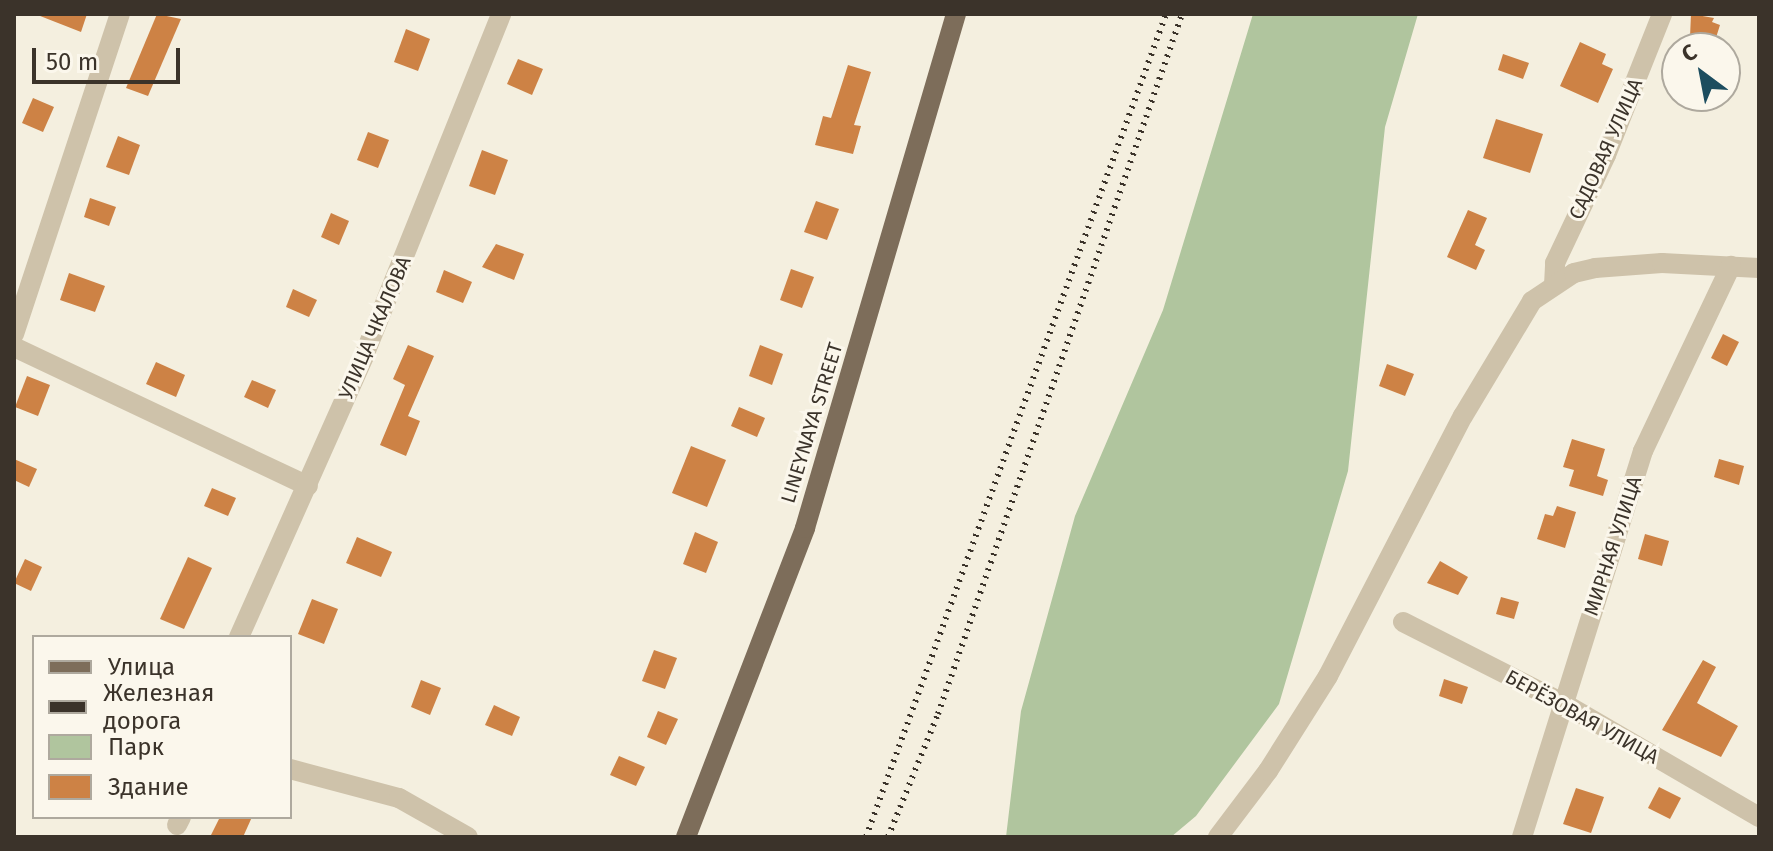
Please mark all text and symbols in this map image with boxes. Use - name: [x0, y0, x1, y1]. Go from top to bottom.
- scale bar: [36, 32, 184, 82]
- north arrow: [1661, 32, 1741, 112]
- text: С: [1677, 38, 1702, 68]
- text: 50 m: [46, 48, 98, 76]
- street label: САДОВАЯ УЛИЦА: [1564, 75, 1648, 223]
- street label: УЛИЦА ЧКАЛОВА: [334, 253, 416, 403]
- street label: LINEYNAYA STREET: [776, 340, 848, 506]
- street label: МИРНАЯ УЛИЦА: [1579, 473, 1647, 619]
- legend: [32, 635, 292, 819]
- text: Улица: [108, 653, 175, 681]
- street label: БЕРЁЗОВАЯ УЛИЦА: [1501, 665, 1663, 769]
- text: Железная дорога: [103, 679, 214, 735]
- text: Парк: [108, 733, 164, 761]
- text: Здание: [108, 773, 189, 801]

